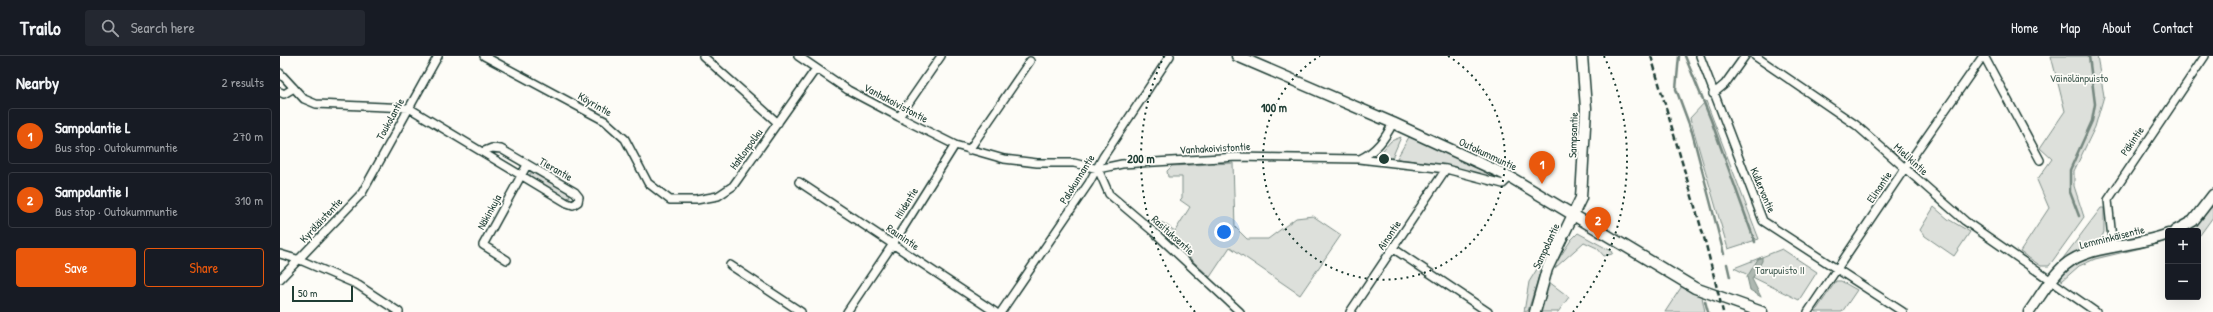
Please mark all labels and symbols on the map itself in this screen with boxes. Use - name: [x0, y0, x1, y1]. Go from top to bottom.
- park label: Väinölänpuisto: [2050, 71, 2109, 85]
- street label: Vanhakoivistontie: [861, 80, 931, 126]
- street label: Köyrintie: [575, 89, 615, 120]
- street label: Toukolantie: [373, 95, 408, 142]
- text: 100 m: [1261, 99, 1287, 116]
- street label: Sampsantie: [1565, 111, 1581, 158]
- street label: Päkintie: [2117, 123, 2147, 158]
- street label: Hahlonpolku: [726, 125, 766, 172]
- street label: Outokummuntie: [1457, 134, 1520, 174]
- street label: Vanhakoivistontie: [1179, 139, 1251, 157]
- street label: Mielikintie: [1891, 140, 1932, 178]
- text: 200 m: [1127, 150, 1155, 167]
- street label: Palokunnantie: [1056, 151, 1098, 206]
- pin: 1: [1529, 151, 1555, 184]
- centre of rings: [1377, 152, 1391, 166]
- street label: Tierantie: [537, 154, 576, 184]
- street label: Kullervontie: [1747, 165, 1779, 215]
- street label: Elinantie: [1863, 168, 1895, 205]
- street label: Hiidentie: [891, 184, 921, 221]
- street label: Näkinkuja: [474, 191, 505, 232]
- street label: Kyröläistentie: [297, 194, 346, 246]
- pin: 2: [1585, 207, 1611, 240]
- street label: Rasituksentie: [1149, 212, 1198, 258]
- street label: Ainontie: [1374, 217, 1404, 253]
- street label: Sampolantie: [1529, 220, 1563, 271]
- street label: Raunintie: [884, 221, 923, 253]
- your location: [1214, 222, 1234, 242]
- street label: Lemminkäisentie: [2078, 222, 2147, 252]
- park label: Tarupuisto II: [1755, 263, 1805, 277]
- scale bar: [292, 284, 353, 303]

